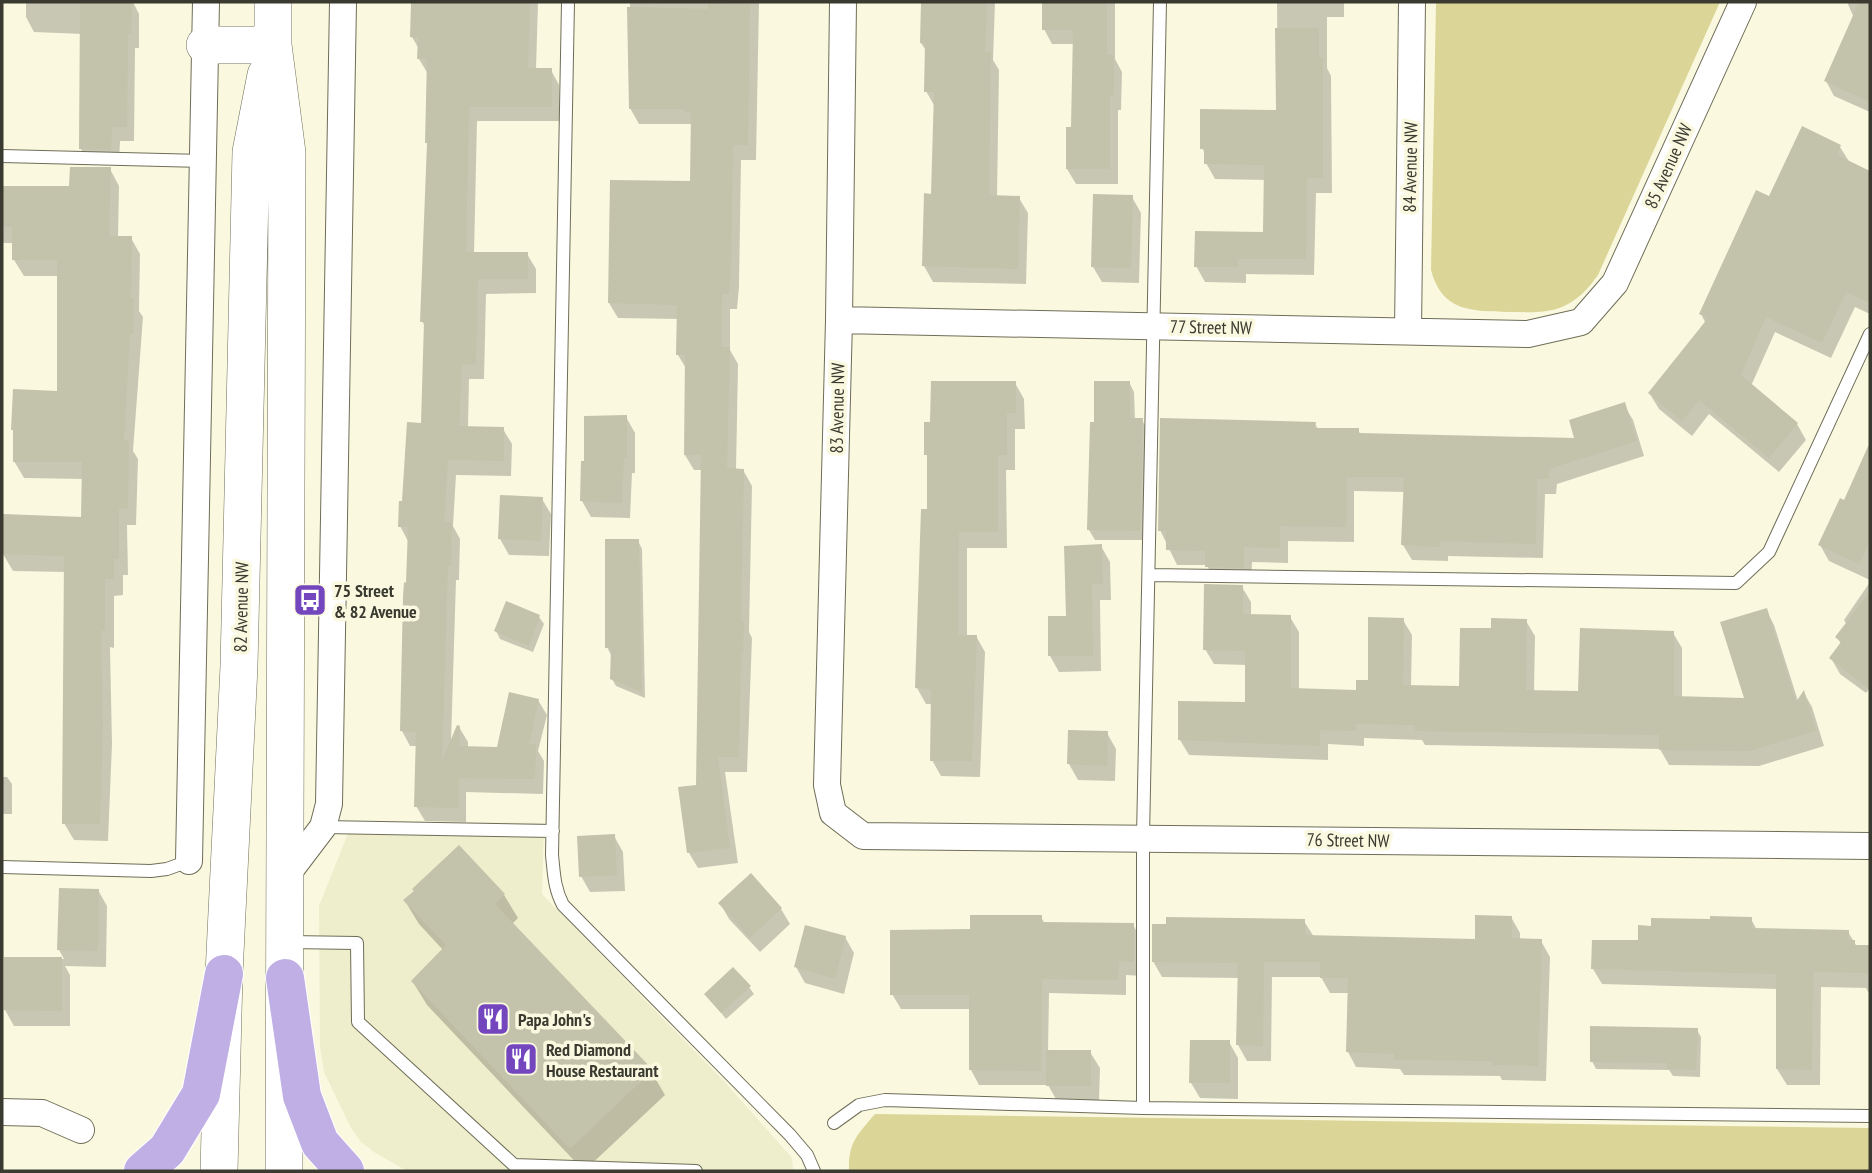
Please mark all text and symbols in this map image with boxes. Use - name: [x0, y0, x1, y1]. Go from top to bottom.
- street label: 85 Avenue NW: [1639, 120, 1697, 212]
- street label: 84 Avenue NW: [1398, 121, 1422, 213]
- street label: 77 Street NW: [1170, 315, 1252, 339]
- street label: 83 Avenue NW: [825, 362, 849, 454]
- street label: 82 Avenue NW: [229, 561, 253, 653]
- place label: 75 Street & 82 Avenue: [334, 579, 417, 623]
- bus stop icon: 75 Street & 82 Avenue: [291, 581, 329, 619]
- street label: 76 Street NW: [1306, 828, 1390, 852]
- restaurant icon: Papa John's: [474, 1000, 512, 1038]
- place label: Papa John's: [518, 1008, 591, 1031]
- place label: Red Diamond House Restaurant: [546, 1038, 659, 1082]
- restaurant icon: Red Diamond House Restaurant: [502, 1040, 540, 1078]

